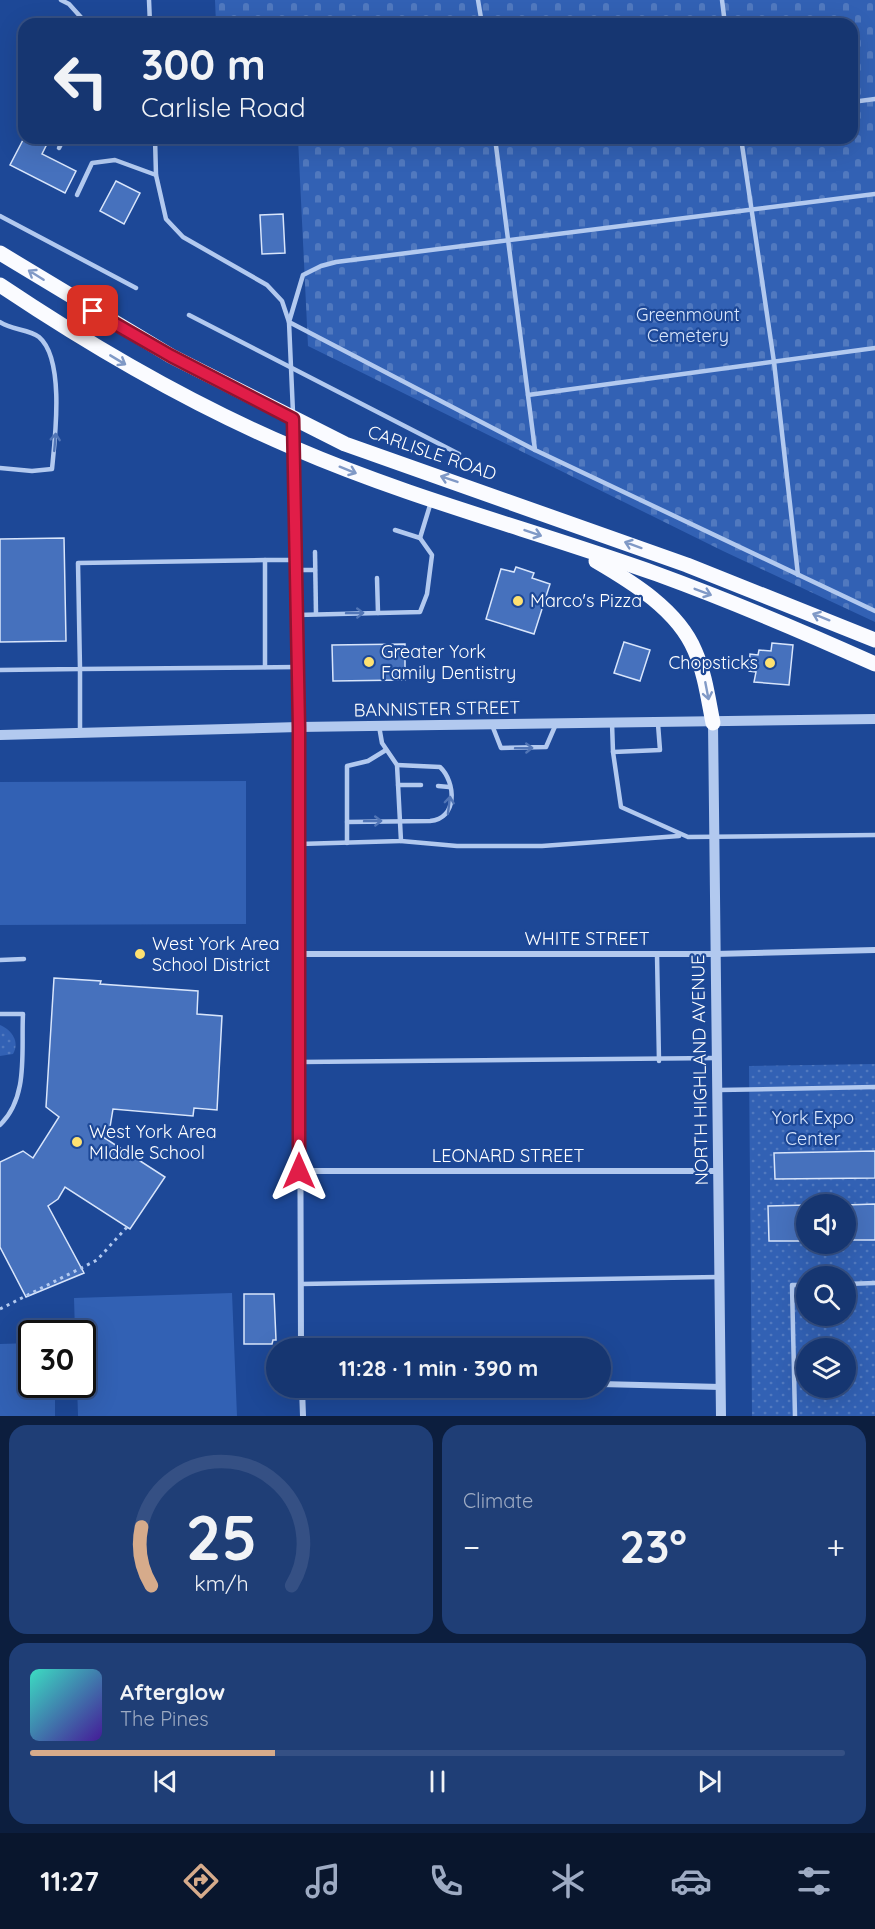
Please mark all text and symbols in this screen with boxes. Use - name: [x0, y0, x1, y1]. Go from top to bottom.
- text: 300 m: [141, 38, 266, 91]
- icon: left: [42, 42, 120, 120]
- text: Carlisle Road: [141, 90, 306, 124]
- one-way arrow: [28, 269, 45, 281]
- pin: [67, 285, 118, 336]
- icon: arrive: [76, 294, 109, 327]
- park label: Greenmount Cemetery: [636, 303, 740, 347]
- one-way arrow: [109, 355, 126, 367]
- street label: CARLISLE ROAD: [365, 420, 500, 485]
- one-way arrow: [50, 432, 61, 452]
- one-way arrow: [339, 465, 357, 476]
- one-way arrow: [440, 473, 459, 484]
- one-way arrow: [523, 528, 542, 539]
- one-way arrow: [624, 538, 642, 549]
- one-way arrow: [693, 587, 711, 598]
- place label: Marco's Pizza: [530, 589, 642, 612]
- marker: Marco's Pizza: [511, 594, 525, 608]
- one-way arrow: [345, 608, 365, 619]
- one-way arrow: [812, 611, 831, 622]
- place label: Greater York Family Dentistry: [381, 640, 516, 684]
- place label: Chopsticks: [669, 651, 758, 674]
- marker: Greater York Family Dentistry: [362, 655, 376, 669]
- marker: Chopsticks: [763, 656, 777, 670]
- one-way arrow: [702, 681, 713, 701]
- street label: BANNISTER STREET: [353, 696, 521, 721]
- one-way arrow: [513, 742, 533, 754]
- one-way arrow: [444, 796, 455, 815]
- one-way arrow: [363, 816, 383, 827]
- street label: WHITE STREET: [524, 927, 650, 950]
- place label: West York Area School District: [152, 932, 280, 976]
- marker: West York Area School District: [133, 947, 147, 961]
- street label: NORTH HIGHLAND AVENUE: [686, 954, 713, 1186]
- park label: York Expo Center: [772, 1106, 854, 1150]
- place label: West York Area MIddle School: [89, 1120, 217, 1164]
- marker: West York Area MIddle School: [70, 1135, 84, 1149]
- position arrow: [267, 1139, 331, 1203]
- street label: LEONARD STREET: [432, 1144, 584, 1167]
- map controls: [796, 1194, 856, 1398]
- button: sound: [796, 1194, 856, 1254]
- button: search: [796, 1266, 856, 1326]
- speed limit sign: 30: [18, 1320, 96, 1398]
- button: layers: [796, 1338, 856, 1398]
- text: 11:28 · 1 min · 390 m: [339, 1354, 538, 1382]
- text: Climate: [463, 1488, 533, 1513]
- text: 25: [185, 1498, 257, 1576]
- text: 23°: [620, 1518, 687, 1574]
- text: −: [463, 1526, 480, 1567]
- text: +: [826, 1526, 845, 1567]
- text: km/h: [194, 1571, 248, 1597]
- text: Afterglow: [120, 1678, 225, 1706]
- text: The Pines: [120, 1706, 209, 1731]
- icon: previous: [149, 1765, 182, 1798]
- icon: pause: [421, 1765, 454, 1798]
- icon: next: [693, 1765, 726, 1798]
- icon: directions: [180, 1860, 222, 1902]
- icon: music: [302, 1860, 344, 1902]
- icon: phone: [425, 1860, 467, 1902]
- icon: climate: [547, 1860, 589, 1902]
- icon: car: [670, 1860, 712, 1902]
- icon: filters: [793, 1860, 835, 1902]
- text: 11:27: [40, 1864, 99, 1898]

